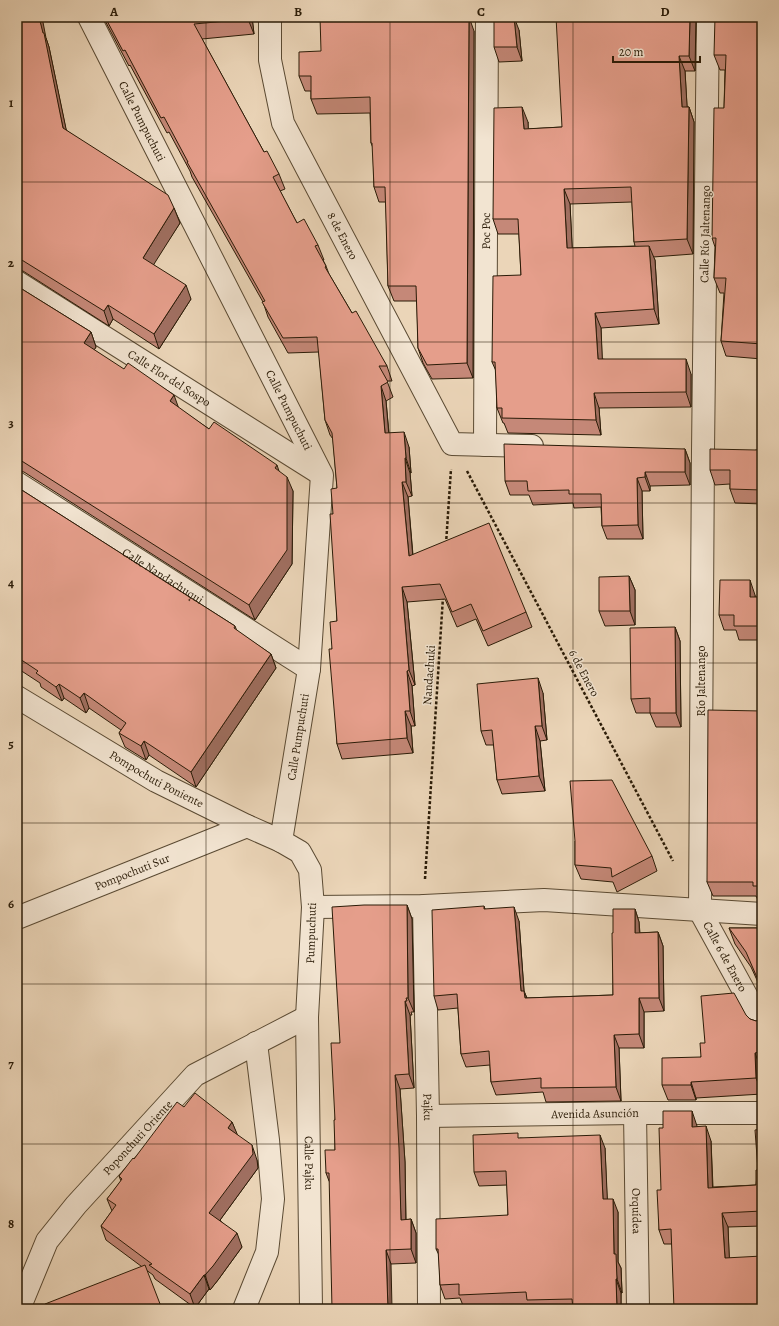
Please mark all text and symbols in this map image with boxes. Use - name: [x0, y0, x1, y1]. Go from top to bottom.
- text: A: [109, 3, 119, 20]
- text: B: [294, 3, 302, 20]
- text: C: [477, 3, 485, 20]
- text: D: [660, 3, 670, 20]
- scale bar: [613, 38, 700, 64]
- text: 20 m: [619, 44, 643, 60]
- street label: Calle Pumpuchuti: [115, 78, 169, 164]
- text: 1: [9, 94, 14, 111]
- street label: Calle Río Jaltenango: [696, 185, 714, 283]
- street label: 8 de Enero: [323, 209, 362, 263]
- street label: Poc Poc: [478, 213, 494, 249]
- text: 2: [8, 254, 15, 271]
- street label: Calle Flor del Sospo: [125, 346, 214, 410]
- street label: Calle Pumpuchuti: [262, 367, 316, 453]
- text: 3: [8, 414, 14, 431]
- street label: Calle Nandachuqui: [119, 544, 207, 608]
- text: 4: [8, 574, 14, 591]
- street label: Nandachuki: [419, 645, 439, 705]
- street label: Río Jaltenango: [693, 645, 709, 717]
- street label: 6 de Enero: [565, 647, 603, 699]
- street label: Calle Pumpuchuti: [283, 692, 313, 782]
- text: 5: [8, 735, 14, 752]
- street label: Pompochuti Poniente: [106, 747, 206, 811]
- street label: Pompochuti Sur: [92, 850, 172, 894]
- text: 6: [8, 895, 14, 912]
- street label: Pumpuchuti: [302, 902, 320, 964]
- street label: Calle 6 de Enero: [699, 918, 751, 995]
- text: 7: [8, 1055, 14, 1072]
- street label: Pajku: [420, 1093, 436, 1121]
- street label: Poponchuti Oriente: [99, 1097, 176, 1179]
- street label: Avenida Asunción: [550, 1105, 639, 1122]
- street label: Calle Pajku: [301, 1136, 317, 1191]
- street label: Orquídea: [628, 1188, 645, 1235]
- text: 8: [8, 1215, 14, 1232]

